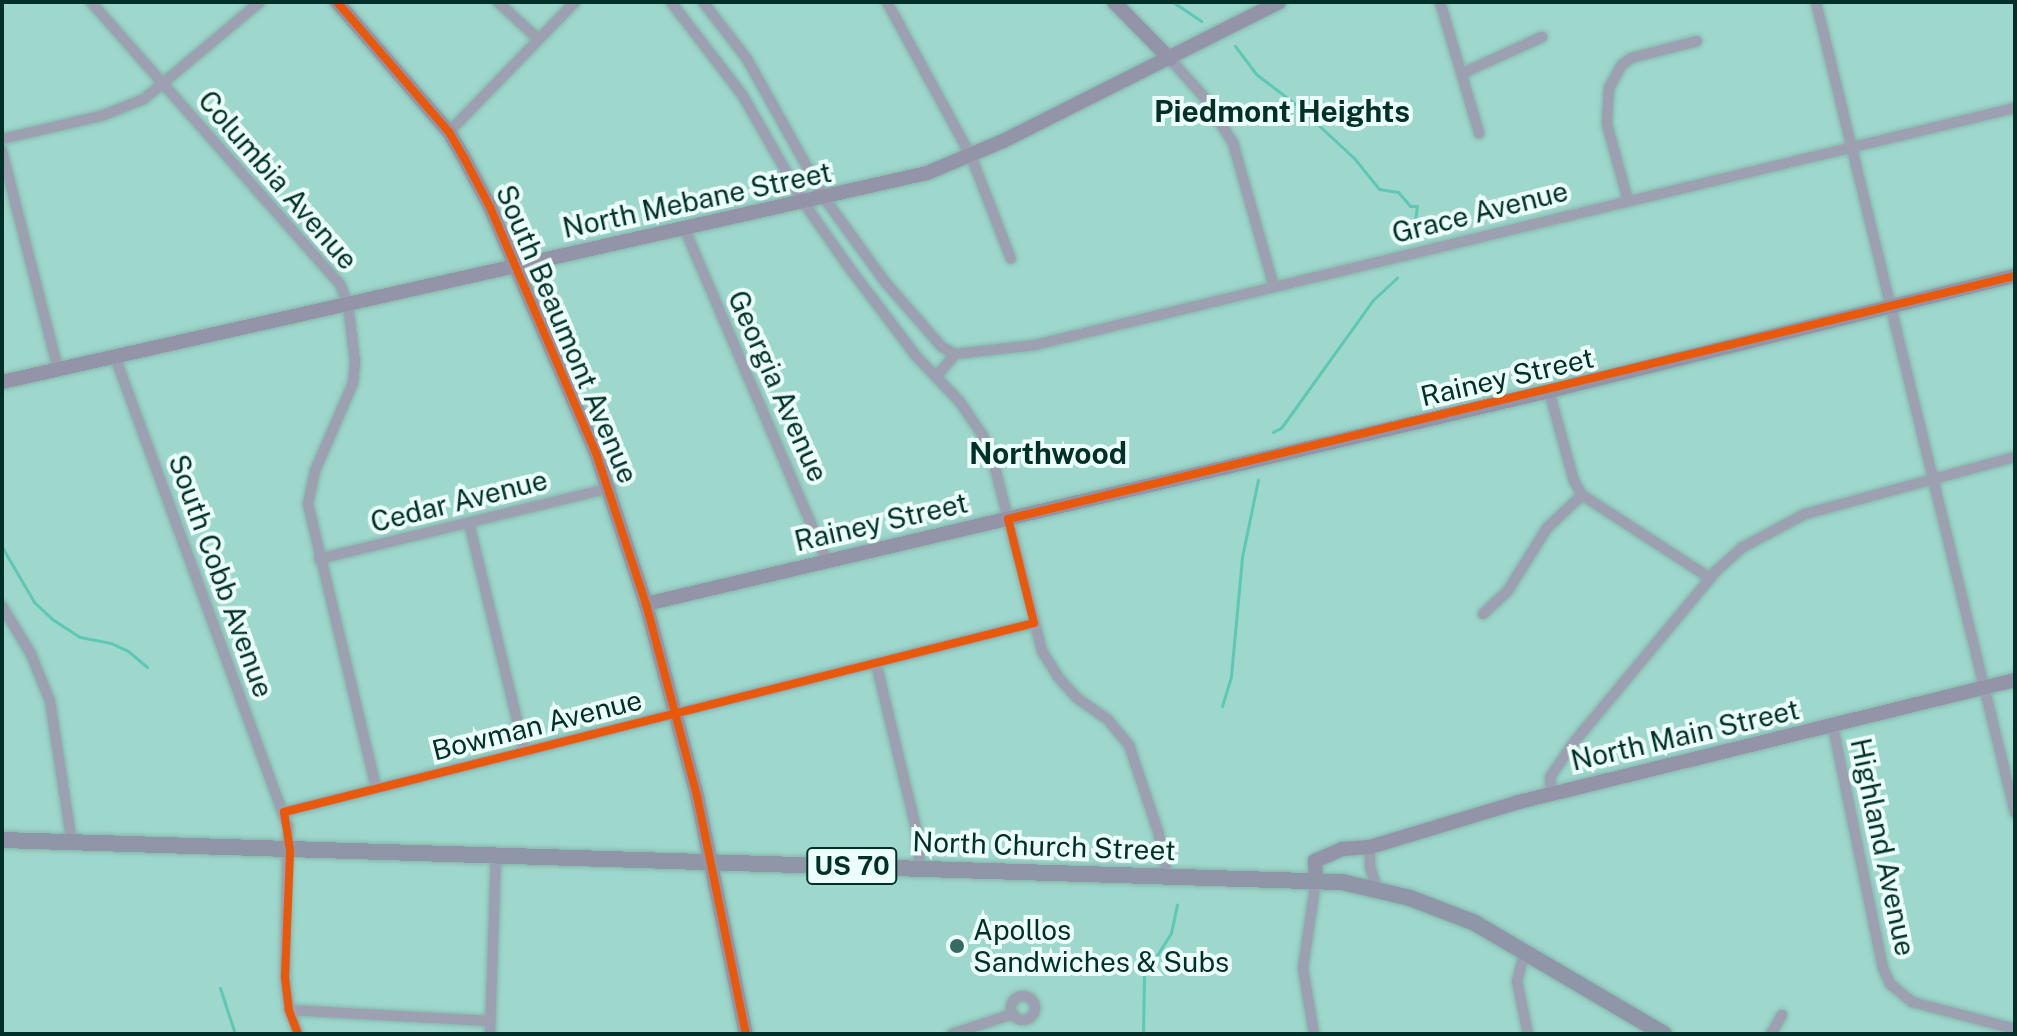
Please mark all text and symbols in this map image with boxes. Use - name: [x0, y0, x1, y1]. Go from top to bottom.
- street label: Columbia Avenue: [191, 84, 365, 276]
- district label: Piedmont Heights: [1154, 93, 1410, 129]
- street label: North Mebane Street: [559, 155, 835, 245]
- street label: Grace Avenue: [1388, 174, 1572, 250]
- street label: South Beaumont Avenue: [489, 180, 645, 488]
- street label: Georgia Avenue: [721, 285, 835, 487]
- street label: Rainey Street: [1417, 341, 1597, 413]
- district label: Northwood: [969, 435, 1127, 471]
- street label: South Cobb Avenue: [161, 450, 281, 702]
- street label: Cedar Avenue: [367, 463, 551, 539]
- street label: Rainey Street: [791, 486, 971, 558]
- street label: Bowman Avenue: [429, 683, 645, 767]
- street label: North Main Street: [1568, 692, 1802, 778]
- street label: Highland Avenue: [1844, 735, 1922, 959]
- street label: North Church Street: [912, 825, 1176, 867]
- road number: US 70: [806, 844, 898, 888]
- place label: Apollos Sandwiches & Subs: [973, 913, 1229, 979]
- marker: Apollos Sandwiches & Subs: [948, 937, 966, 955]

